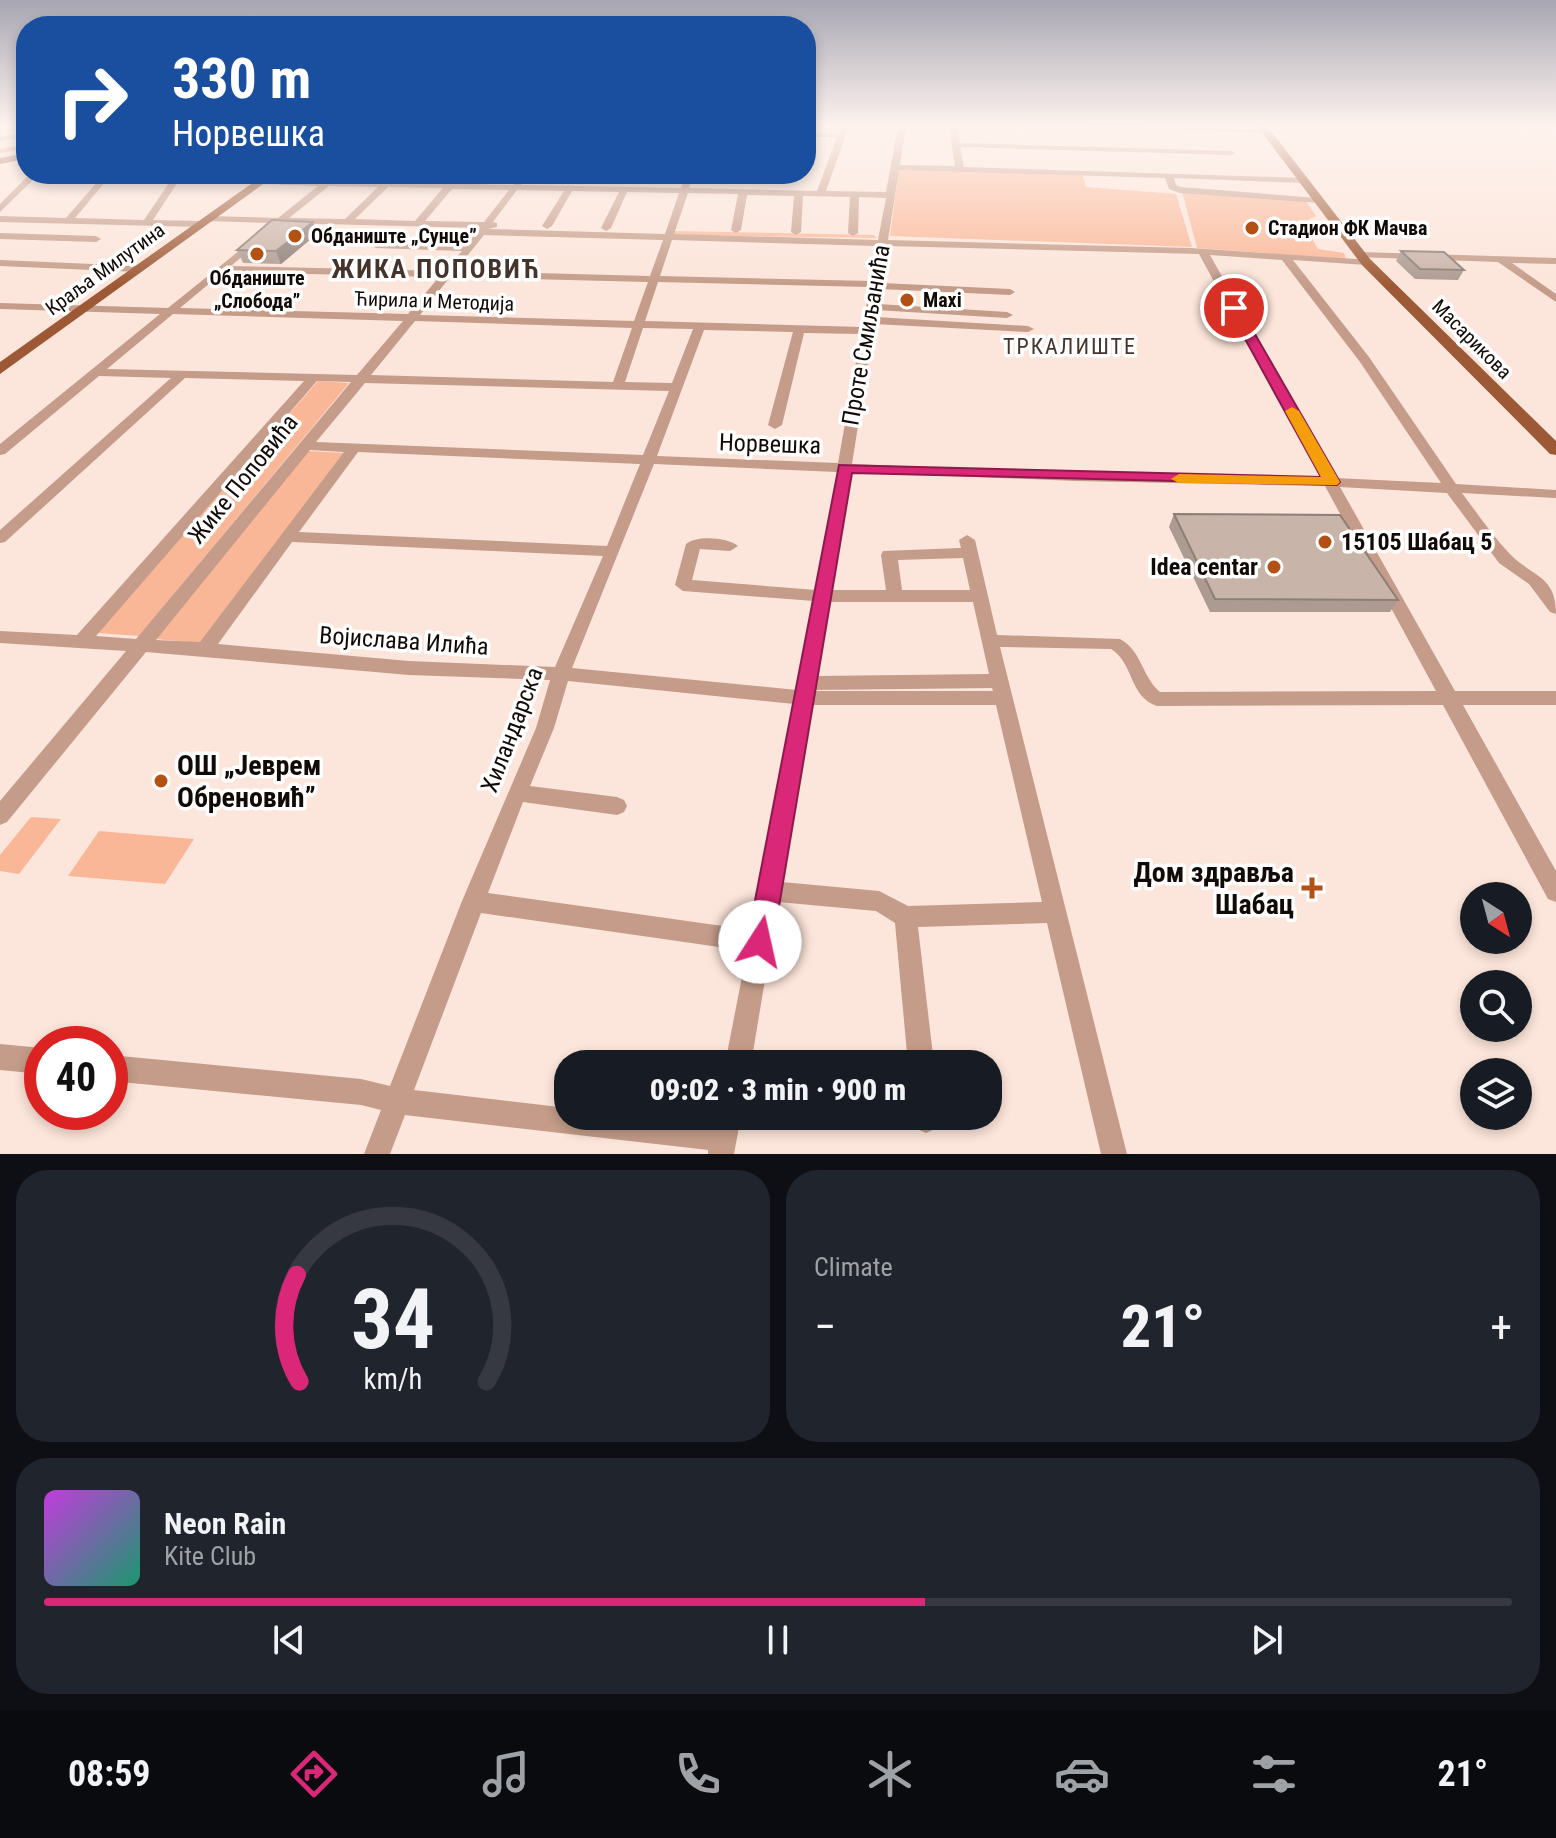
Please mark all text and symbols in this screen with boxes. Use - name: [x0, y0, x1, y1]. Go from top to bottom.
- text: 330 m: [172, 46, 311, 112]
- icon: right: [40, 48, 144, 152]
- text: Норвешка: [172, 113, 325, 155]
- place label: Стадион ФК Мачва: [1268, 216, 1428, 240]
- street label: Краља Милутина: [41, 218, 169, 320]
- marker: Стадион ФК Мачва: [1243, 219, 1261, 237]
- place label: Обданиште „Сунце”: [311, 224, 477, 248]
- marker: Обданиште „Сунце”: [286, 227, 304, 245]
- street label: Проте Смиљанића: [836, 243, 896, 427]
- marker: Обданиште „Слобода”: [248, 245, 266, 263]
- district label: ЖИКА ПОПОВИЋ: [331, 254, 541, 284]
- place label: Обданиште „Слобода”: [209, 266, 305, 313]
- pin: [1200, 274, 1268, 342]
- street label: Ћирила и Методија: [353, 286, 515, 316]
- icon: arrive: [1212, 286, 1256, 330]
- place label: Maxi: [923, 288, 962, 312]
- marker: Maxi: [898, 291, 916, 309]
- street label: Масарикова: [1427, 294, 1517, 384]
- district label: ТРКАЛИШТЕ: [1003, 334, 1137, 359]
- street label: Жике Поповића: [182, 409, 304, 549]
- street label: Норвешка: [719, 428, 821, 460]
- place label: 15105 Шабац 5: [1341, 528, 1492, 556]
- marker: 15105 Шабац 5: [1316, 533, 1334, 551]
- place label: Idea centar: [1150, 553, 1258, 581]
- marker: Idea centar: [1265, 558, 1283, 576]
- street label: Војислава Илића: [318, 621, 490, 661]
- street label: Хиландарска: [475, 663, 549, 797]
- place label: ОШ „Јеврем Обреновић”: [177, 749, 321, 814]
- marker: ОШ „Јеврем Обреновић”: [152, 772, 170, 790]
- place label: Дом здравља Шабац: [1134, 856, 1294, 921]
- marker: Дом здравља Шабац: [1301, 877, 1323, 899]
- north arrow: [1460, 882, 1532, 954]
- map controls: [1460, 882, 1532, 1130]
- position arrow: [718, 900, 802, 984]
- button: search: [1460, 970, 1532, 1042]
- speed limit sign: 40: [24, 1026, 128, 1130]
- button: layers: [1460, 1058, 1532, 1130]
- text: 09:02 · 3 min · 900 m: [650, 1072, 906, 1107]
- text: Climate: [814, 1252, 893, 1282]
- text: 34: [351, 1271, 435, 1368]
- text: 21°: [1121, 1291, 1205, 1362]
- text: −: [814, 1301, 836, 1353]
- text: +: [1490, 1301, 1512, 1353]
- text: km/h: [364, 1362, 422, 1396]
- text: Neon Rain: [164, 1506, 286, 1541]
- text: Kite Club: [164, 1541, 256, 1571]
- icon: previous: [267, 1618, 311, 1662]
- icon: pause: [756, 1618, 800, 1662]
- icon: next: [1245, 1618, 1289, 1662]
- icon: directions: [286, 1746, 342, 1802]
- icon: music: [478, 1746, 534, 1802]
- icon: phone: [670, 1746, 726, 1802]
- icon: climate: [862, 1746, 918, 1802]
- icon: car: [1054, 1746, 1110, 1802]
- icon: filters: [1246, 1746, 1302, 1802]
- text: 08:59: [68, 1753, 151, 1795]
- text: 21°: [1438, 1753, 1488, 1795]

